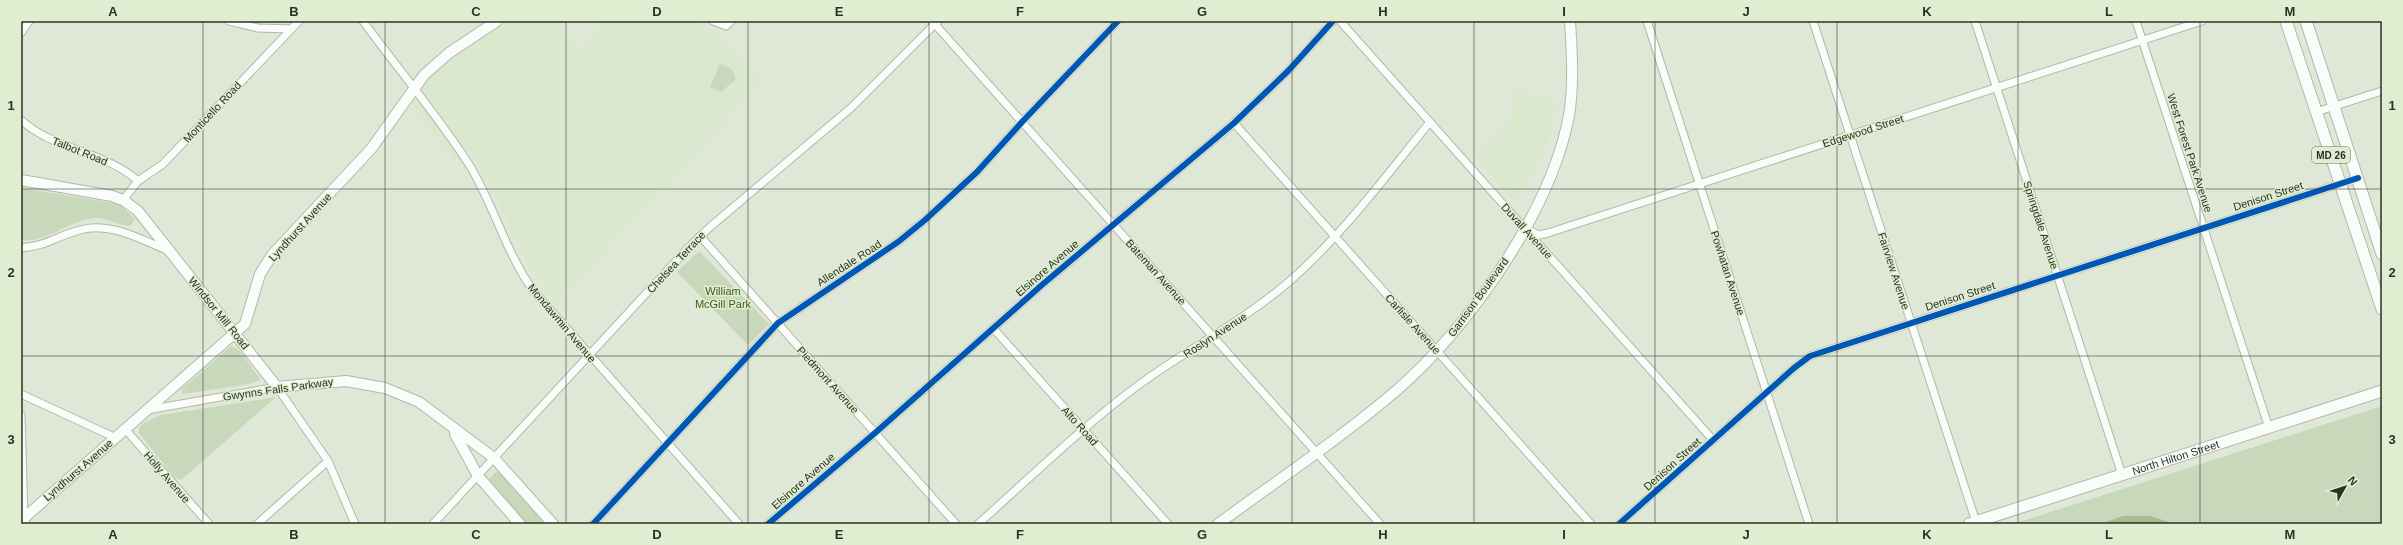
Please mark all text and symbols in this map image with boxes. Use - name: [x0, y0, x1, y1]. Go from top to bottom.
- text: A: [108, 4, 118, 19]
- text: B: [289, 4, 299, 19]
- text: C: [471, 4, 481, 19]
- text: D: [652, 4, 662, 19]
- text: E: [835, 4, 844, 19]
- text: F: [1016, 4, 1024, 19]
- text: G: [1197, 4, 1207, 19]
- text: H: [1378, 4, 1388, 19]
- text: I: [1562, 4, 1566, 19]
- text: J: [1742, 4, 1750, 19]
- text: K: [1922, 4, 1932, 19]
- text: L: [2105, 4, 2113, 19]
- text: M: [2285, 4, 2295, 19]
- street label: Monticello Road: [181, 79, 243, 145]
- street label: West Forest Park Avenue: [2165, 92, 2215, 214]
- text: 1: [7, 98, 15, 113]
- text: 1: [2388, 98, 2396, 113]
- street label: Edgewood Street: [1821, 112, 1905, 150]
- street label: Talbot Road: [51, 134, 109, 168]
- road number: MD 26: [2312, 147, 2350, 163]
- street label: Springdale Avenue: [2021, 179, 2061, 271]
- street label: Denison Street: [2232, 179, 2304, 213]
- street label: Lyndhurst Avenue: [266, 190, 334, 264]
- street label: Duvall Avenue: [1499, 201, 1555, 261]
- street label: Chelsea Terrace: [644, 229, 708, 295]
- street label: Powhatan Avenue: [1709, 229, 1747, 317]
- street label: Fairview Avenue: [1876, 231, 1912, 311]
- street label: Elsinore Avenue: [1013, 237, 1081, 299]
- street label: Bateman Avenue: [1124, 237, 1188, 307]
- street label: Allendale Road: [814, 238, 884, 288]
- street label: Garrison Boulevard: [1445, 255, 1511, 339]
- text: 2: [7, 265, 15, 280]
- text: 2: [2388, 265, 2396, 280]
- street label: Windsor Mill Road: [186, 275, 252, 351]
- street label: Denison Street: [1924, 279, 1996, 313]
- street label: Mondawmin Avenue: [526, 281, 598, 365]
- park label: William McGill Park: [695, 285, 752, 310]
- street label: Carlisle Avenue: [1383, 292, 1443, 356]
- street label: Roslyn Avenue: [1181, 310, 1249, 360]
- street label: Piedmont Avenue: [795, 344, 861, 416]
- street label: Gwynns Falls Parkway: [222, 375, 334, 403]
- street label: Alto Road: [1059, 404, 1101, 448]
- text: 3: [7, 432, 15, 447]
- text: 3: [2388, 432, 2396, 447]
- street label: Denison Street: [1641, 435, 1703, 493]
- street label: Lyndhurst Avenue: [41, 437, 115, 503]
- street label: North Hilton Street: [2131, 438, 2221, 477]
- street label: Holly Avenue: [141, 449, 193, 505]
- street label: Elsinore Avenue: [769, 450, 837, 512]
- north arrow: [2325, 467, 2365, 507]
- text: N: [2346, 474, 2360, 488]
- text: A: [108, 527, 118, 542]
- text: B: [289, 527, 299, 542]
- text: C: [471, 527, 481, 542]
- text: D: [652, 527, 662, 542]
- text: E: [835, 527, 844, 542]
- text: F: [1016, 527, 1024, 542]
- text: G: [1197, 527, 1207, 542]
- text: H: [1378, 527, 1388, 542]
- text: I: [1562, 527, 1566, 542]
- text: J: [1742, 527, 1750, 542]
- text: K: [1922, 527, 1932, 542]
- text: L: [2105, 527, 2113, 542]
- text: M: [2285, 527, 2295, 542]

